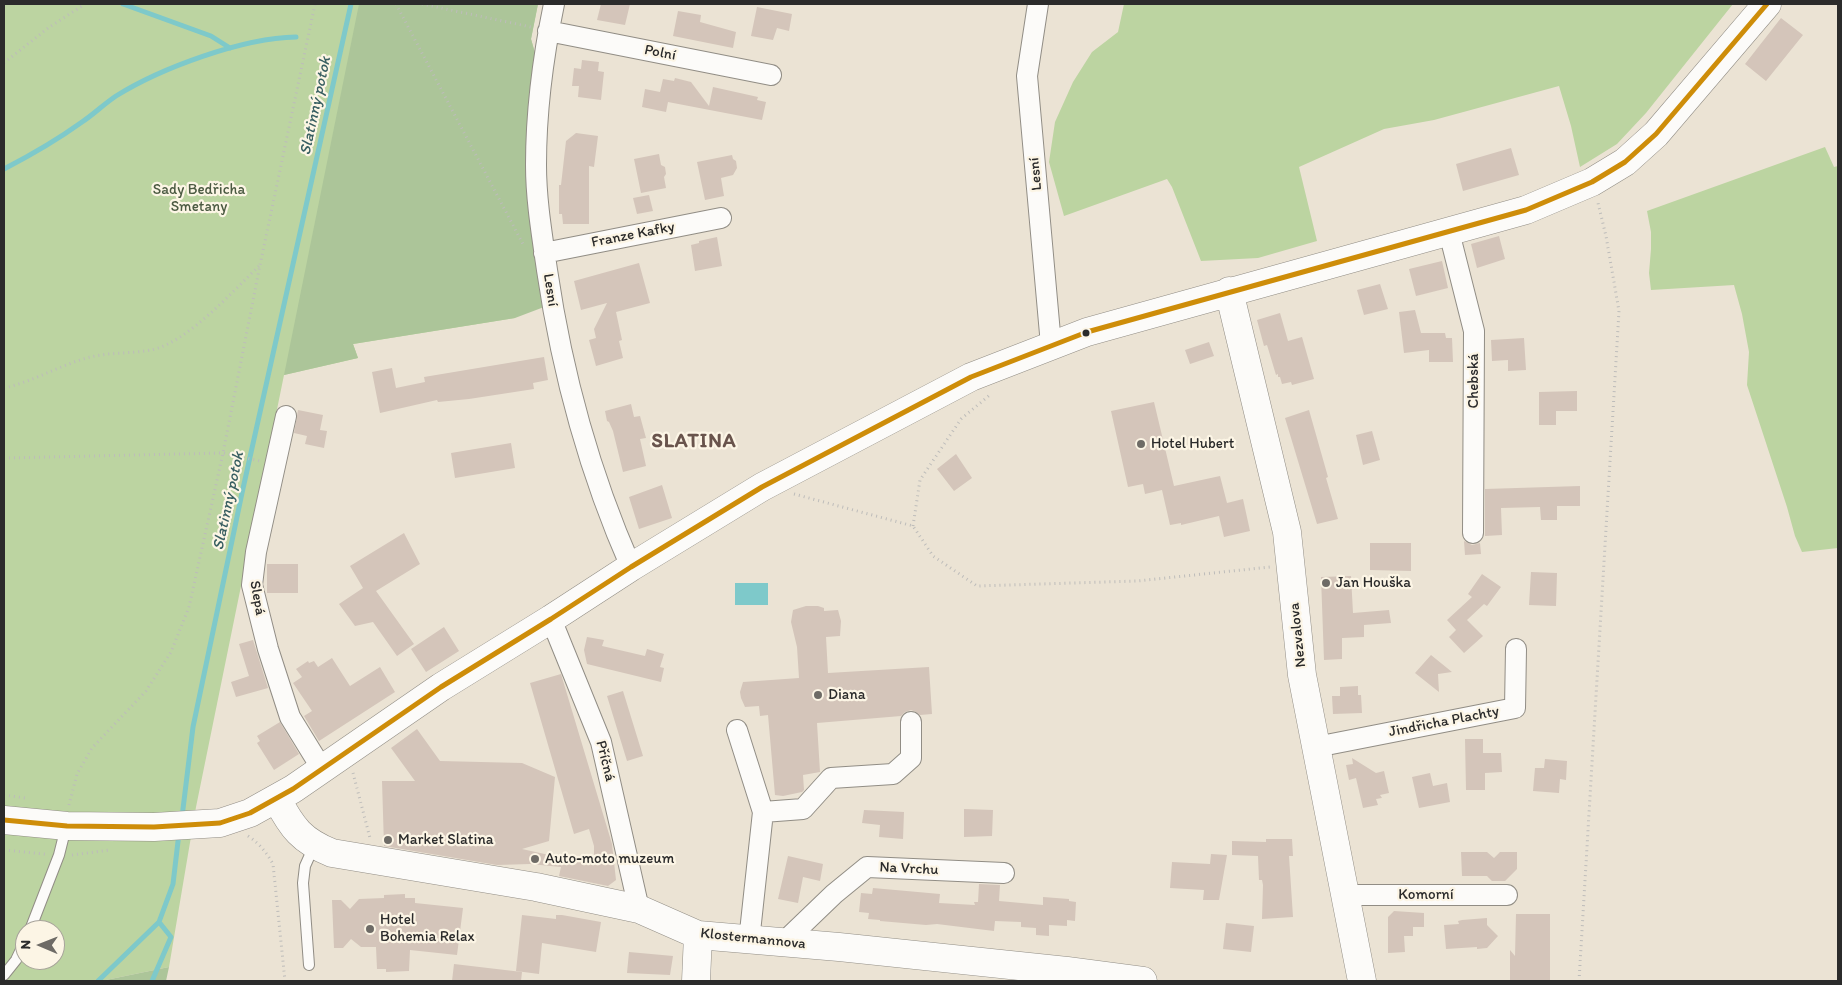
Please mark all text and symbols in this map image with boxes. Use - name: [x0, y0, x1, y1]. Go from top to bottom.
- street label: Polní: [643, 41, 677, 65]
- water label: Slatinný potok: [296, 55, 336, 157]
- street label: Lesní: [1026, 157, 1046, 191]
- park label: Sady Bedřicha Smetany: [153, 181, 245, 216]
- street label: Franze Kafky: [590, 218, 676, 252]
- street label: Lesní: [539, 272, 561, 308]
- unlabelled marker: [1081, 328, 1091, 338]
- street label: Chebská: [1465, 354, 1483, 408]
- district label: SLATINA: [651, 430, 737, 454]
- place label: Hotel Hubert: [1151, 435, 1234, 453]
- marker: Hotel Hubert: [1135, 438, 1147, 450]
- water label: Slatinný potok: [209, 450, 249, 552]
- place label: Jan Houška: [1336, 574, 1411, 592]
- marker: Jan Houška: [1320, 577, 1332, 589]
- street label: Slepá: [245, 579, 269, 617]
- street label: Nezvalova: [1286, 602, 1310, 668]
- place label: Diana: [828, 686, 865, 704]
- marker: Diana: [812, 689, 824, 701]
- street label: Jindřicha Plachty: [1387, 702, 1501, 742]
- street label: Příčná: [591, 739, 619, 783]
- place label: Market Slatina: [398, 831, 494, 849]
- marker: Market Slatina: [382, 834, 394, 846]
- place label: Auto-moto muzeum: [545, 850, 674, 868]
- marker: Auto-moto muzeum: [529, 853, 541, 865]
- street label: Na Vrchu: [879, 858, 939, 880]
- street label: Komorní: [1398, 886, 1454, 904]
- place label: Hotel Bohemia Relax: [380, 911, 474, 946]
- north arrow: [15, 920, 65, 970]
- marker: Hotel Bohemia Relax: [364, 923, 376, 935]
- street label: Klostermannova: [700, 925, 806, 953]
- text: N: [17, 940, 34, 950]

